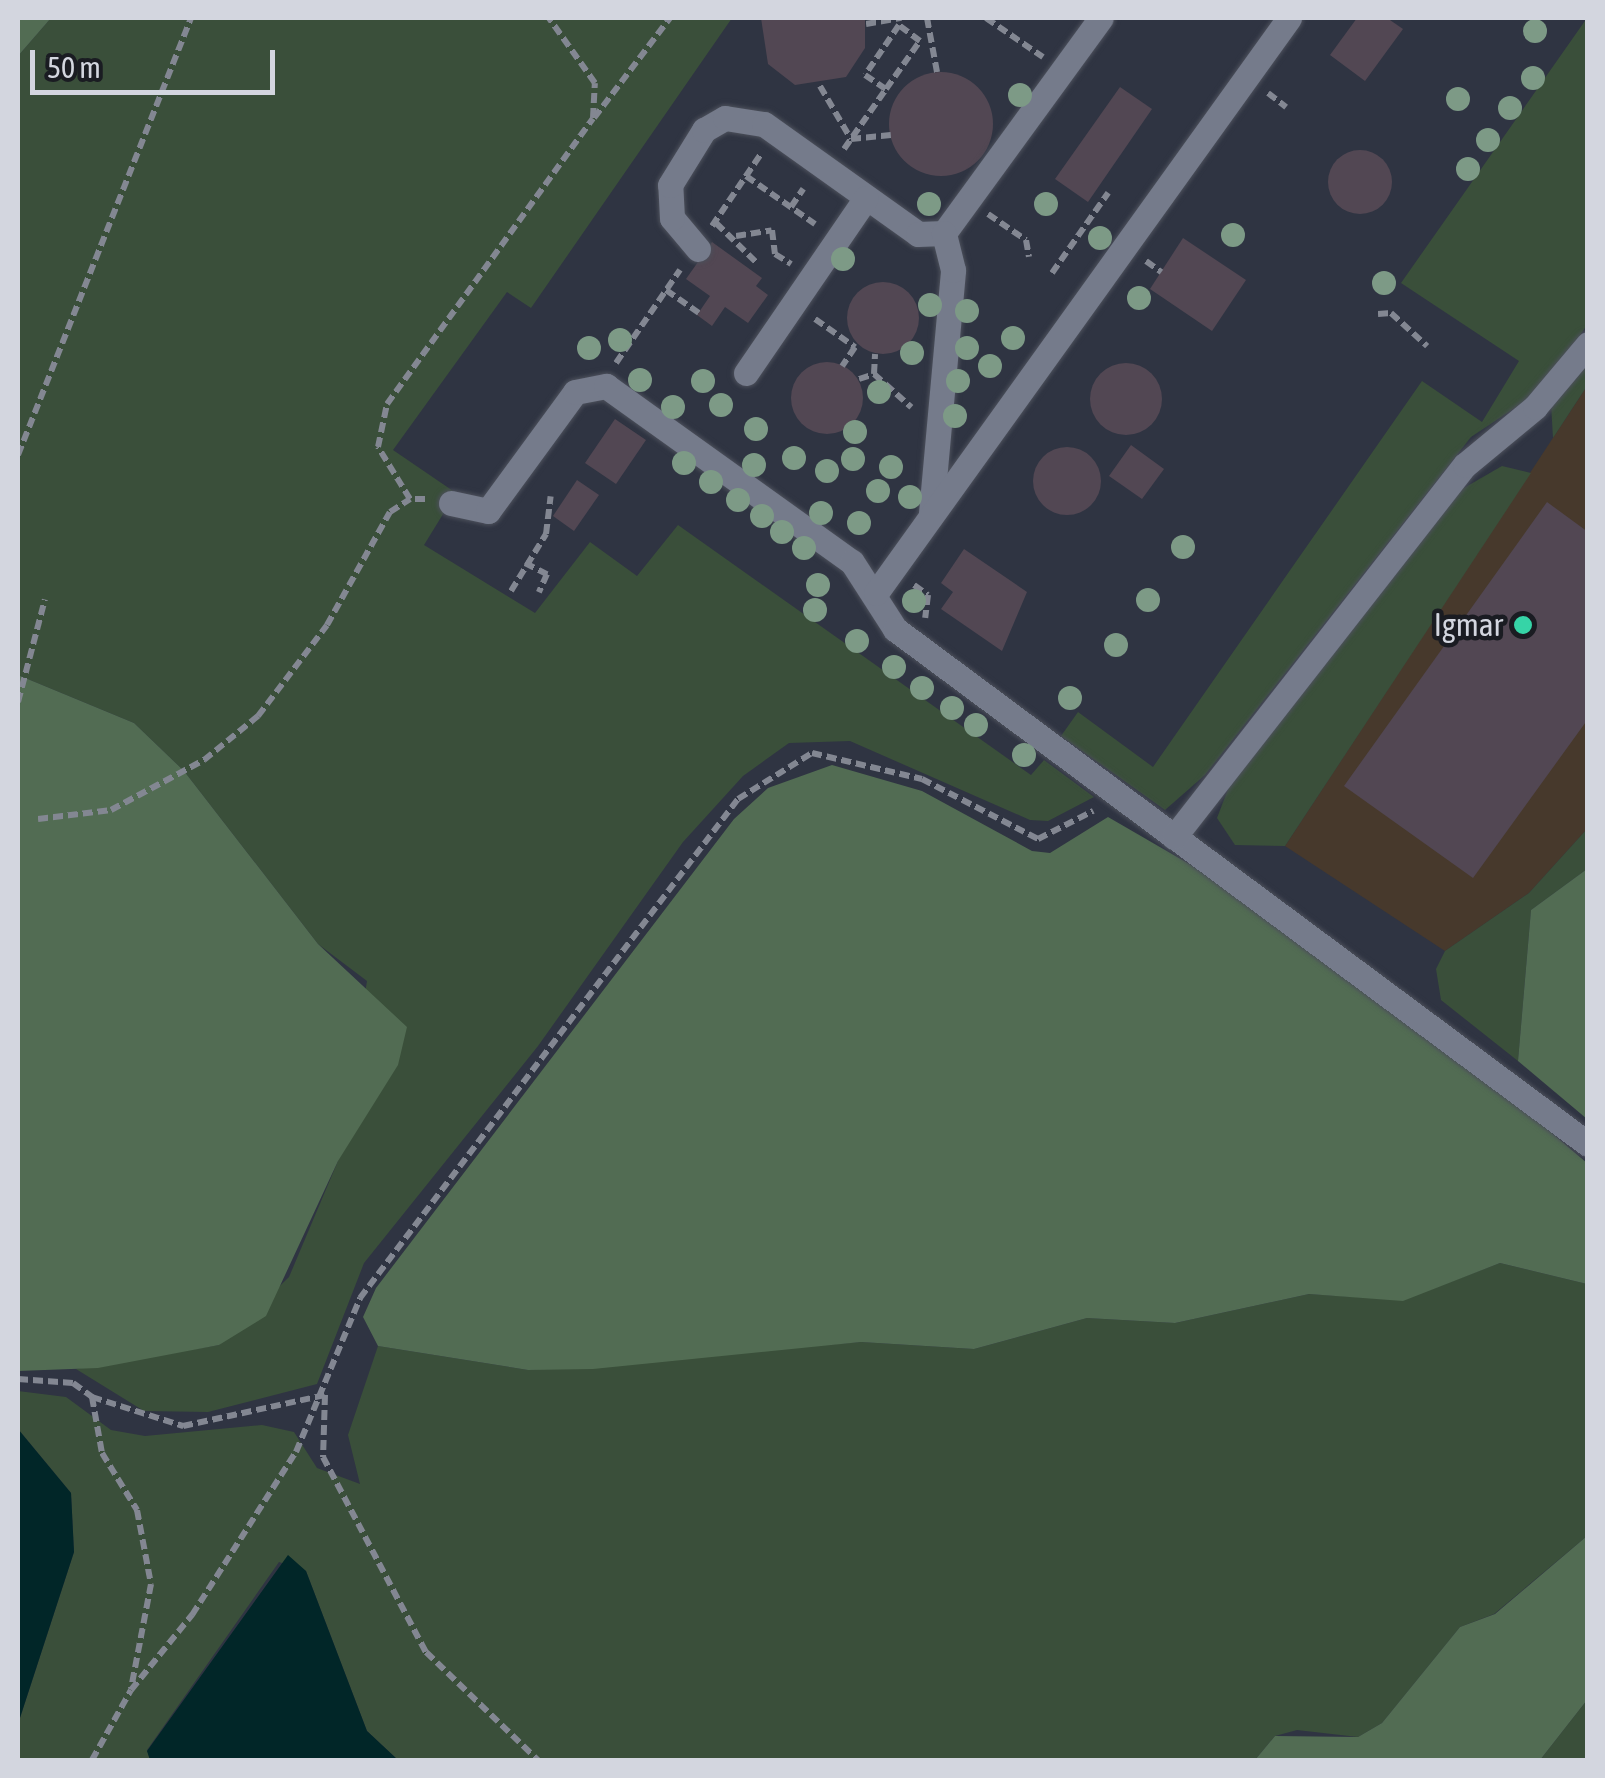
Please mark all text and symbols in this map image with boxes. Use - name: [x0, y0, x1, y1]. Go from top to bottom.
- scale bar: [35, 30, 280, 92]
- text: 50 m: [47, 50, 101, 84]
- place label: Igmar: [1434, 606, 1503, 644]
- marker: Igmar: [1512, 614, 1534, 636]

